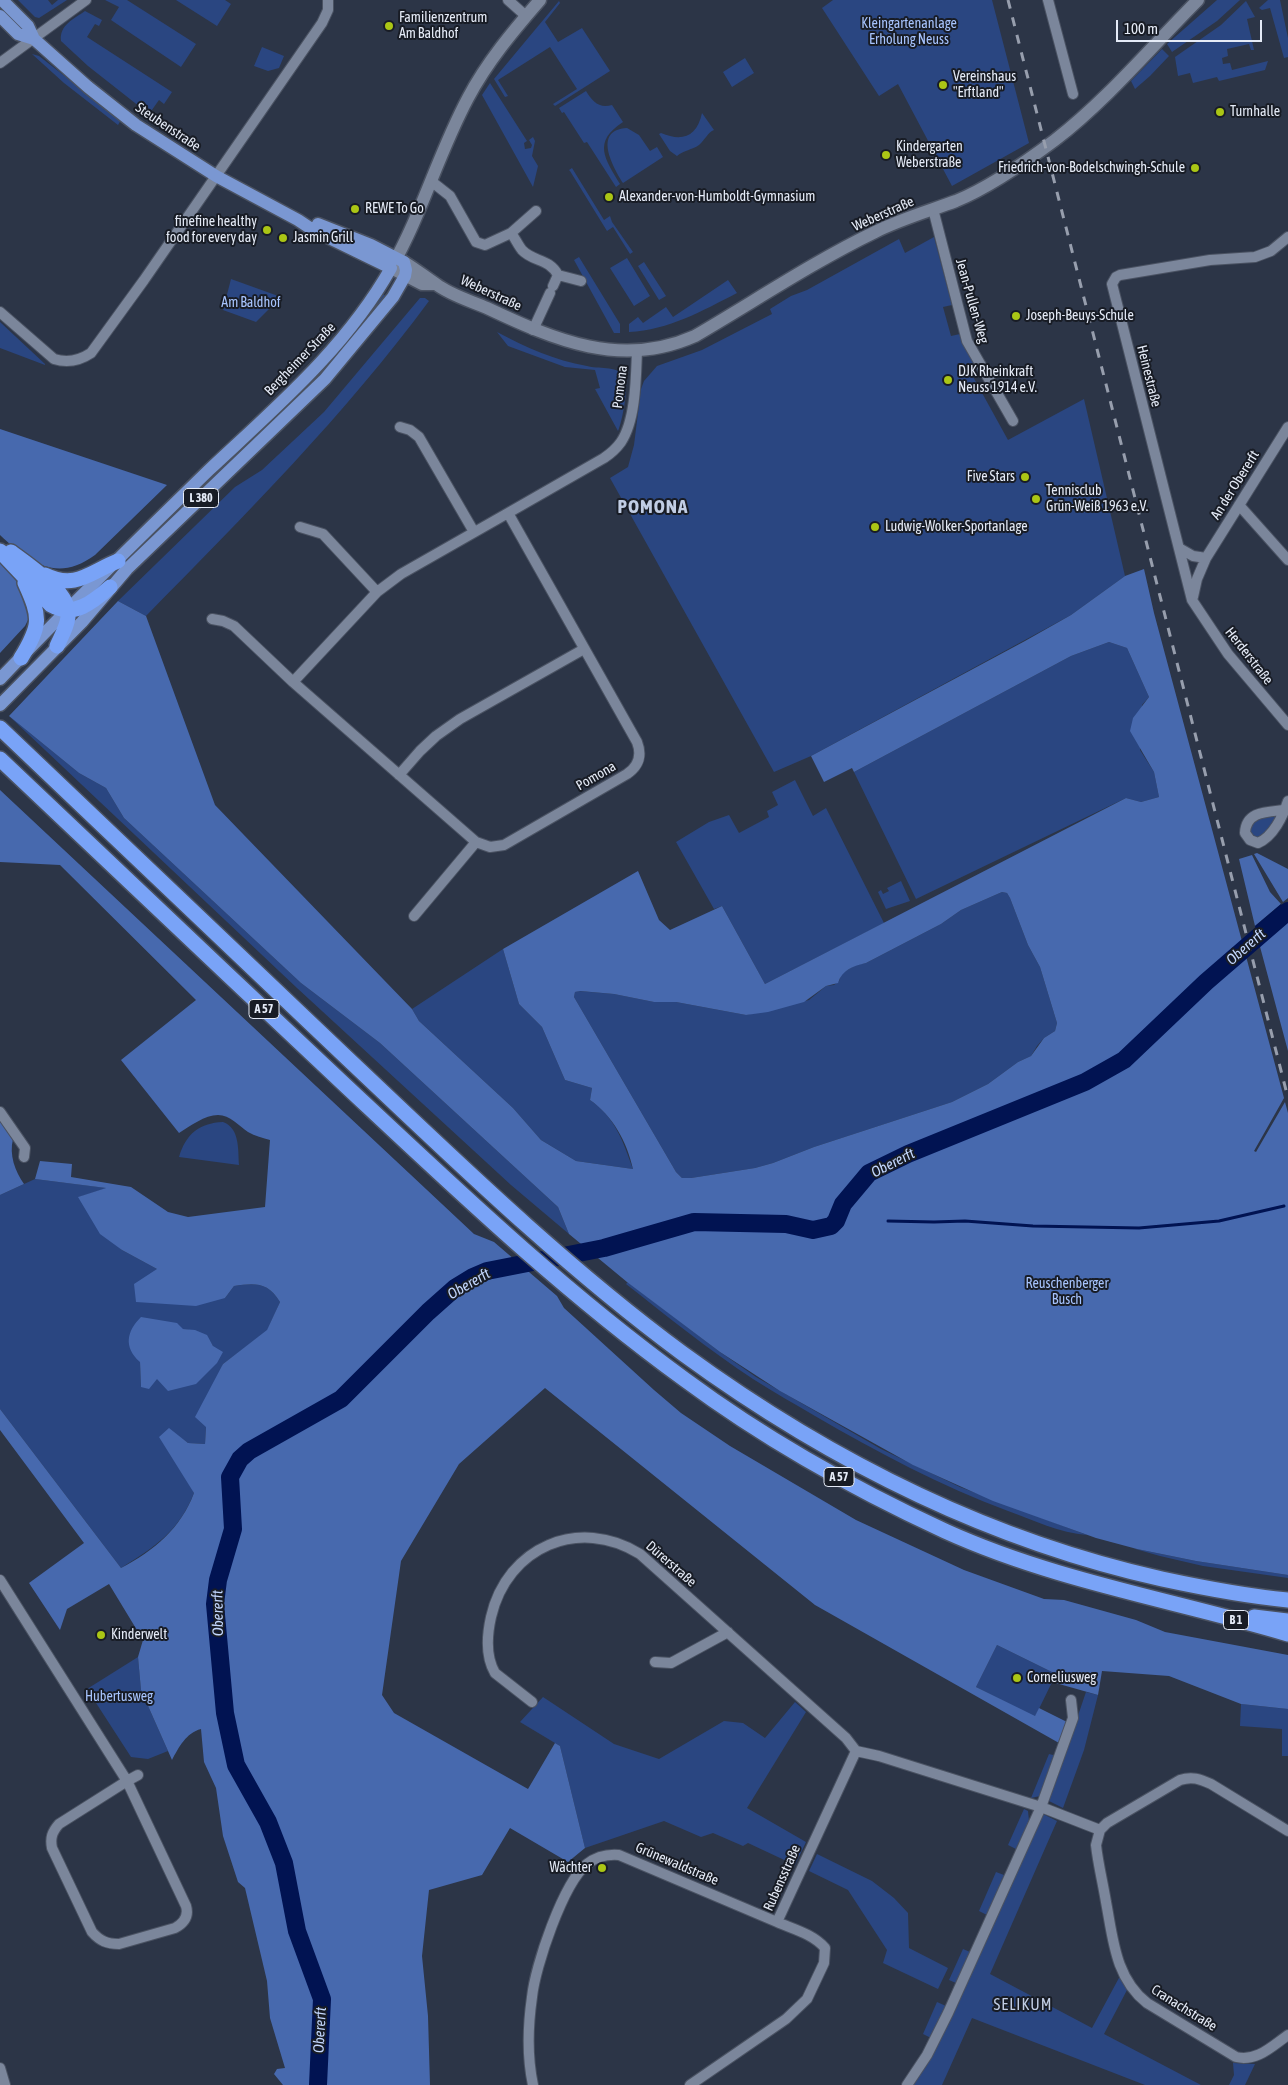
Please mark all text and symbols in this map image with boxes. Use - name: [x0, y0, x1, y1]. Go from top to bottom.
- place label: Familienzentrum Am Baldhof: [399, 10, 487, 42]
- scale bar: [1118, 10, 1264, 42]
- park label: Kleingartenanlage Erholung Neuss: [861, 16, 957, 48]
- marker: Familienzentrum Am Baldhof: [383, 20, 395, 32]
- text: 100 m: [1124, 20, 1158, 37]
- place label: Vereinshaus "Erftland": [953, 69, 1016, 102]
- marker: Vereinshaus "Erftland": [937, 79, 949, 91]
- street label: Steubenstraße: [132, 99, 204, 155]
- place label: Turnhalle: [1230, 104, 1280, 120]
- marker: Turnhalle: [1214, 106, 1226, 118]
- place label: Kindergarten Weberstraße: [896, 139, 963, 172]
- marker: Kindergarten Weberstraße: [880, 149, 892, 161]
- place label: Friedrich-von-Bodelschwingh-Schule: [998, 160, 1185, 176]
- marker: Friedrich-von-Bodelschwingh-Schule: [1189, 162, 1201, 174]
- place label: Alexander-von-Humboldt-Gymnasium: [619, 189, 815, 205]
- marker: Alexander-von-Humboldt-Gymnasium: [603, 191, 615, 203]
- street label: Weberstraße: [850, 193, 916, 235]
- place label: REWE To Go: [365, 201, 424, 217]
- marker: REWE To Go: [349, 203, 361, 215]
- place label: finefine healthy food for every day: [166, 214, 257, 246]
- marker: finefine healthy food for every day: [261, 224, 273, 236]
- place label: Jasmin Grill: [293, 230, 353, 246]
- marker: Jasmin Grill: [277, 232, 289, 244]
- street label: Jean-Pullen-Weg: [952, 257, 992, 345]
- street label: Weberstraße: [458, 272, 524, 314]
- park label: Am Baldhof: [221, 295, 281, 311]
- place label: Joseph-Beuys-Schule: [1026, 308, 1134, 324]
- marker: Joseph-Beuys-Schule: [1010, 310, 1022, 322]
- street label: Bergheimer Straße: [261, 319, 339, 399]
- street label: Heinestraße: [1133, 343, 1165, 409]
- place label: DJK Rheinkraft Neuss 1914 e.V.: [958, 364, 1037, 397]
- street label: Pomona: [609, 365, 631, 409]
- marker: DJK Rheinkraft Neuss 1914 e.V.: [942, 374, 954, 386]
- street label: An der Obererft: [1207, 447, 1263, 523]
- place label: Five Stars: [967, 469, 1015, 485]
- marker: Five Stars: [1019, 471, 1031, 483]
- place label: Tennisclub Grün-Weiß 1963 e.V.: [1046, 483, 1148, 516]
- road number: L 380: [184, 488, 218, 508]
- marker: Tennisclub Grün-Weiß 1963 e.V.: [1030, 493, 1042, 505]
- district label: POMONA: [617, 496, 689, 518]
- place label: Ludwig-Wolker-Sportanlage: [885, 519, 1028, 535]
- marker: Ludwig-Wolker-Sportanlage: [869, 521, 881, 533]
- street label: Herderstraße: [1221, 624, 1277, 688]
- street label: Pomona: [573, 758, 619, 794]
- water label: Obererft: [1223, 925, 1269, 969]
- road number: A 57: [249, 1000, 279, 1019]
- water label: Obererft: [868, 1144, 918, 1182]
- water label: Obererft: [444, 1265, 494, 1303]
- park label: Reuschenberger Busch: [1025, 1276, 1109, 1308]
- road number: A 57: [824, 1468, 854, 1486]
- street label: Dürerstraße: [642, 1537, 700, 1591]
- water label: Obererft: [209, 1590, 227, 1636]
- road number: B 1: [1224, 1610, 1248, 1630]
- place label: Kinderwelt: [111, 1627, 167, 1643]
- marker: Kinderwelt: [95, 1629, 107, 1641]
- place label: Corneliusweg: [1027, 1670, 1096, 1686]
- marker: Corneliusweg: [1011, 1672, 1023, 1684]
- park label: Hubertusweg: [85, 1689, 153, 1705]
- street label: Grünewaldstraße: [633, 1839, 721, 1889]
- street label: Rubensstraße: [760, 1842, 804, 1914]
- place label: Wächter: [549, 1860, 592, 1876]
- marker: Wächter: [596, 1862, 608, 1874]
- street label: Cranachstraße: [1148, 1981, 1220, 2035]
- district label: SELIKUM: [993, 1995, 1053, 2015]
- water label: Obererft: [310, 2006, 330, 2054]

